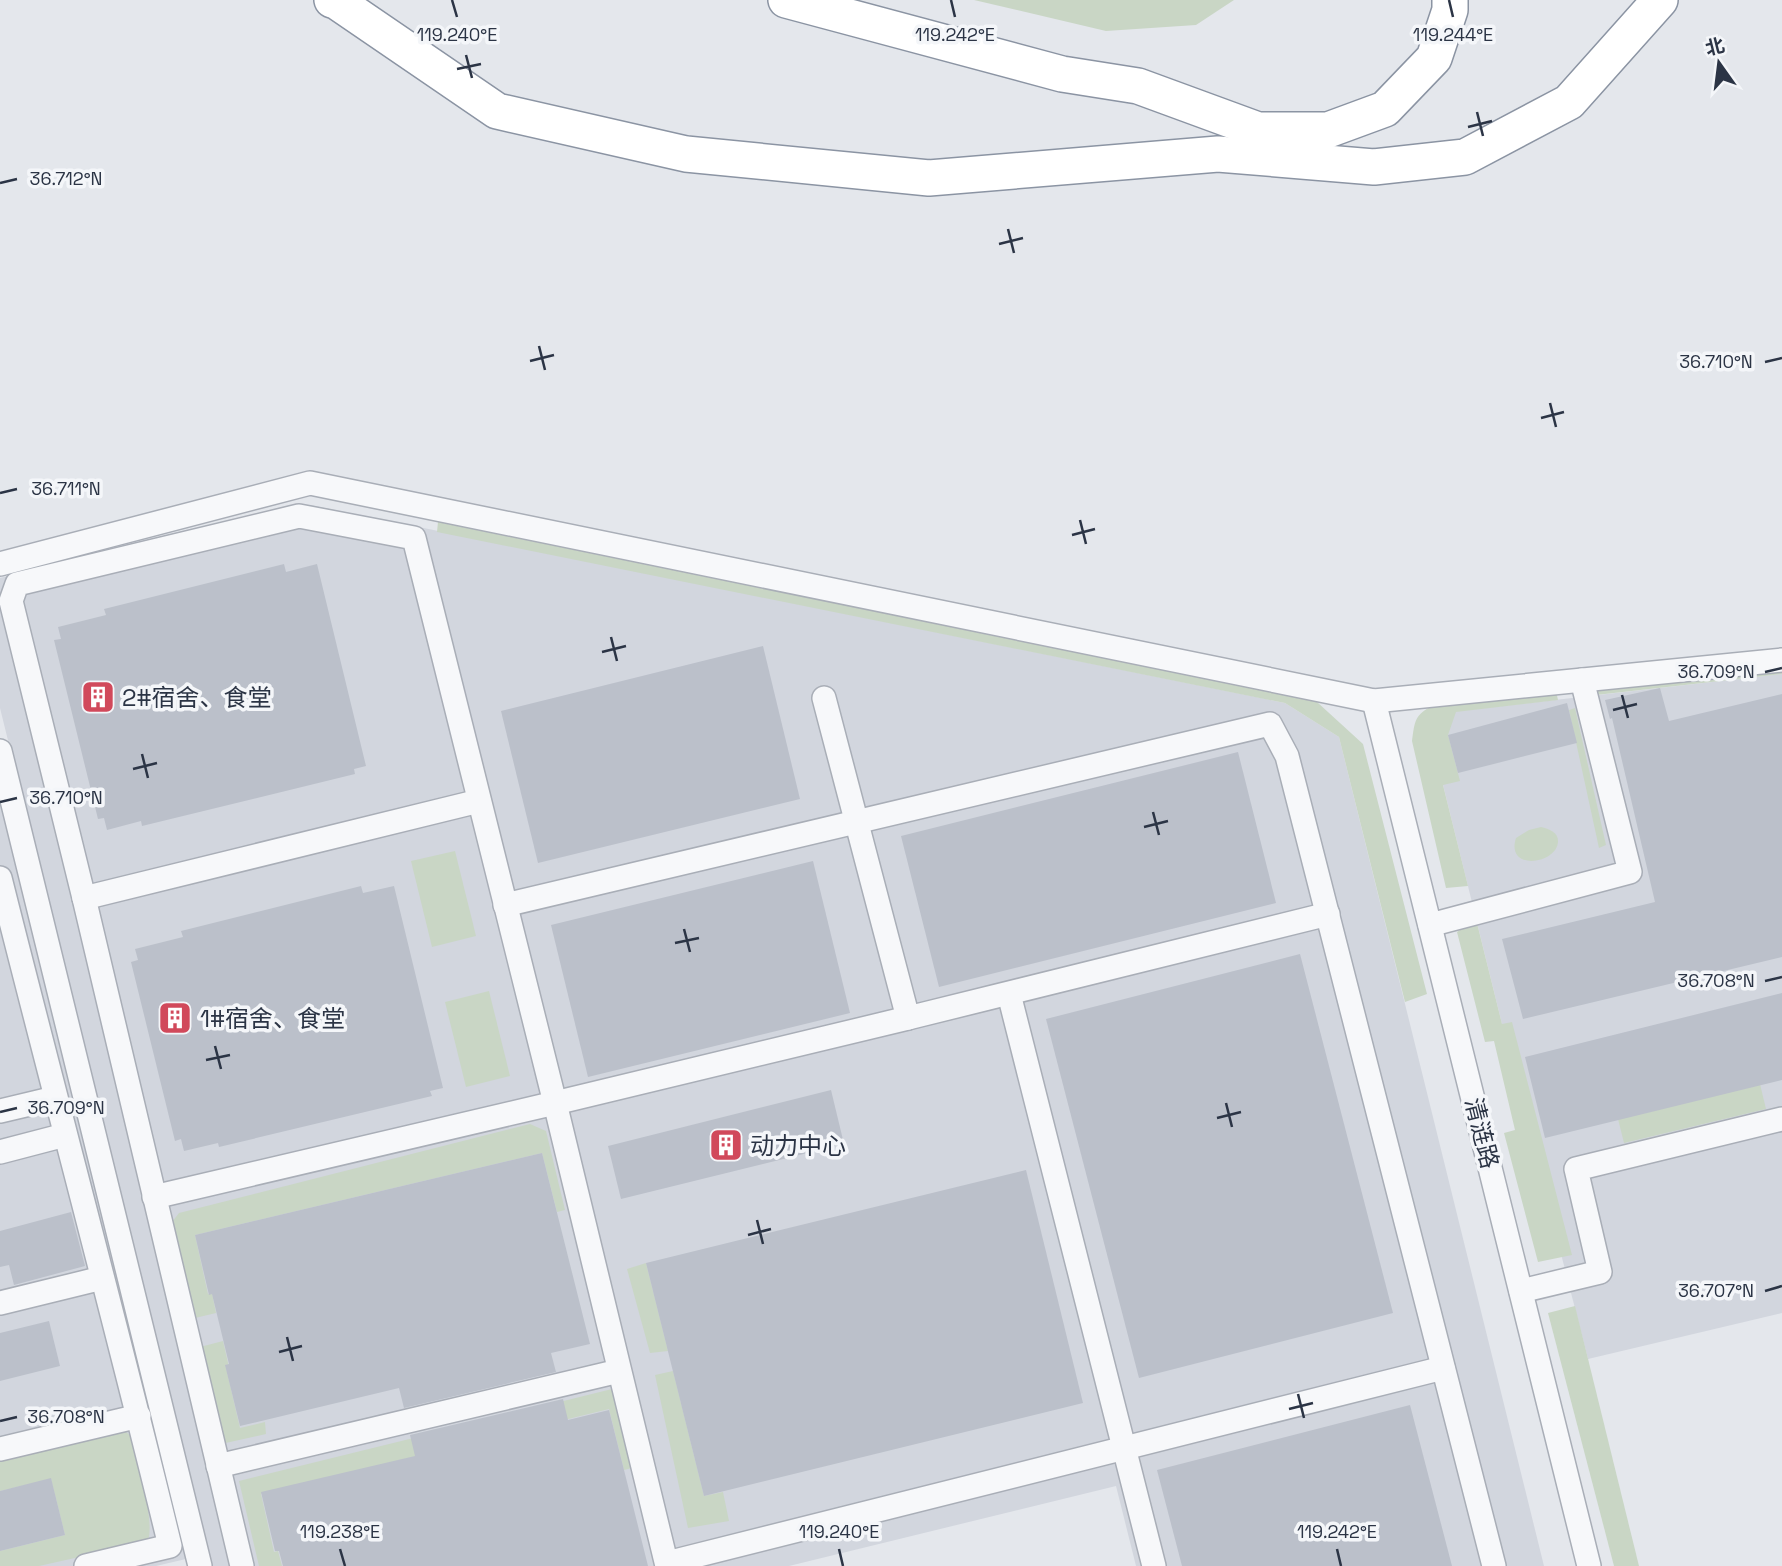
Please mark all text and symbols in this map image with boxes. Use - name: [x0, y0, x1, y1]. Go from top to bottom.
- text: 119.240°E: [417, 23, 497, 46]
- text: 119.242°E: [915, 23, 995, 46]
- text: 119.244°E: [1413, 23, 1493, 46]
- north arrow: [1684, 28, 1754, 98]
- text: 北: [1703, 33, 1727, 61]
- text: 36.712°N: [30, 167, 102, 190]
- text: 36.710°N: [1679, 350, 1753, 373]
- text: 36.711°N: [31, 477, 101, 500]
- text: 36.709°N: [1677, 660, 1755, 683]
- building icon: 2#宿舍、食堂: [79, 678, 117, 716]
- place label: 2#宿舍、食堂: [122, 682, 272, 713]
- text: 36.710°N: [29, 786, 103, 809]
- text: 36.708°N: [1677, 969, 1755, 992]
- building icon: 1#宿舍、食堂: [156, 999, 194, 1037]
- place label: 1#宿舍、食堂: [200, 1003, 345, 1034]
- street label: 清涟路: [1458, 1094, 1506, 1172]
- text: 36.709°N: [27, 1096, 105, 1119]
- building icon: 动力中心: [707, 1126, 745, 1164]
- place label: 动力中心: [750, 1130, 846, 1161]
- text: 36.707°N: [1678, 1279, 1754, 1302]
- text: 36.708°N: [27, 1405, 105, 1428]
- text: 119.238°E: [300, 1520, 380, 1543]
- text: 119.240°E: [799, 1520, 879, 1543]
- text: 119.242°E: [1297, 1520, 1377, 1543]

